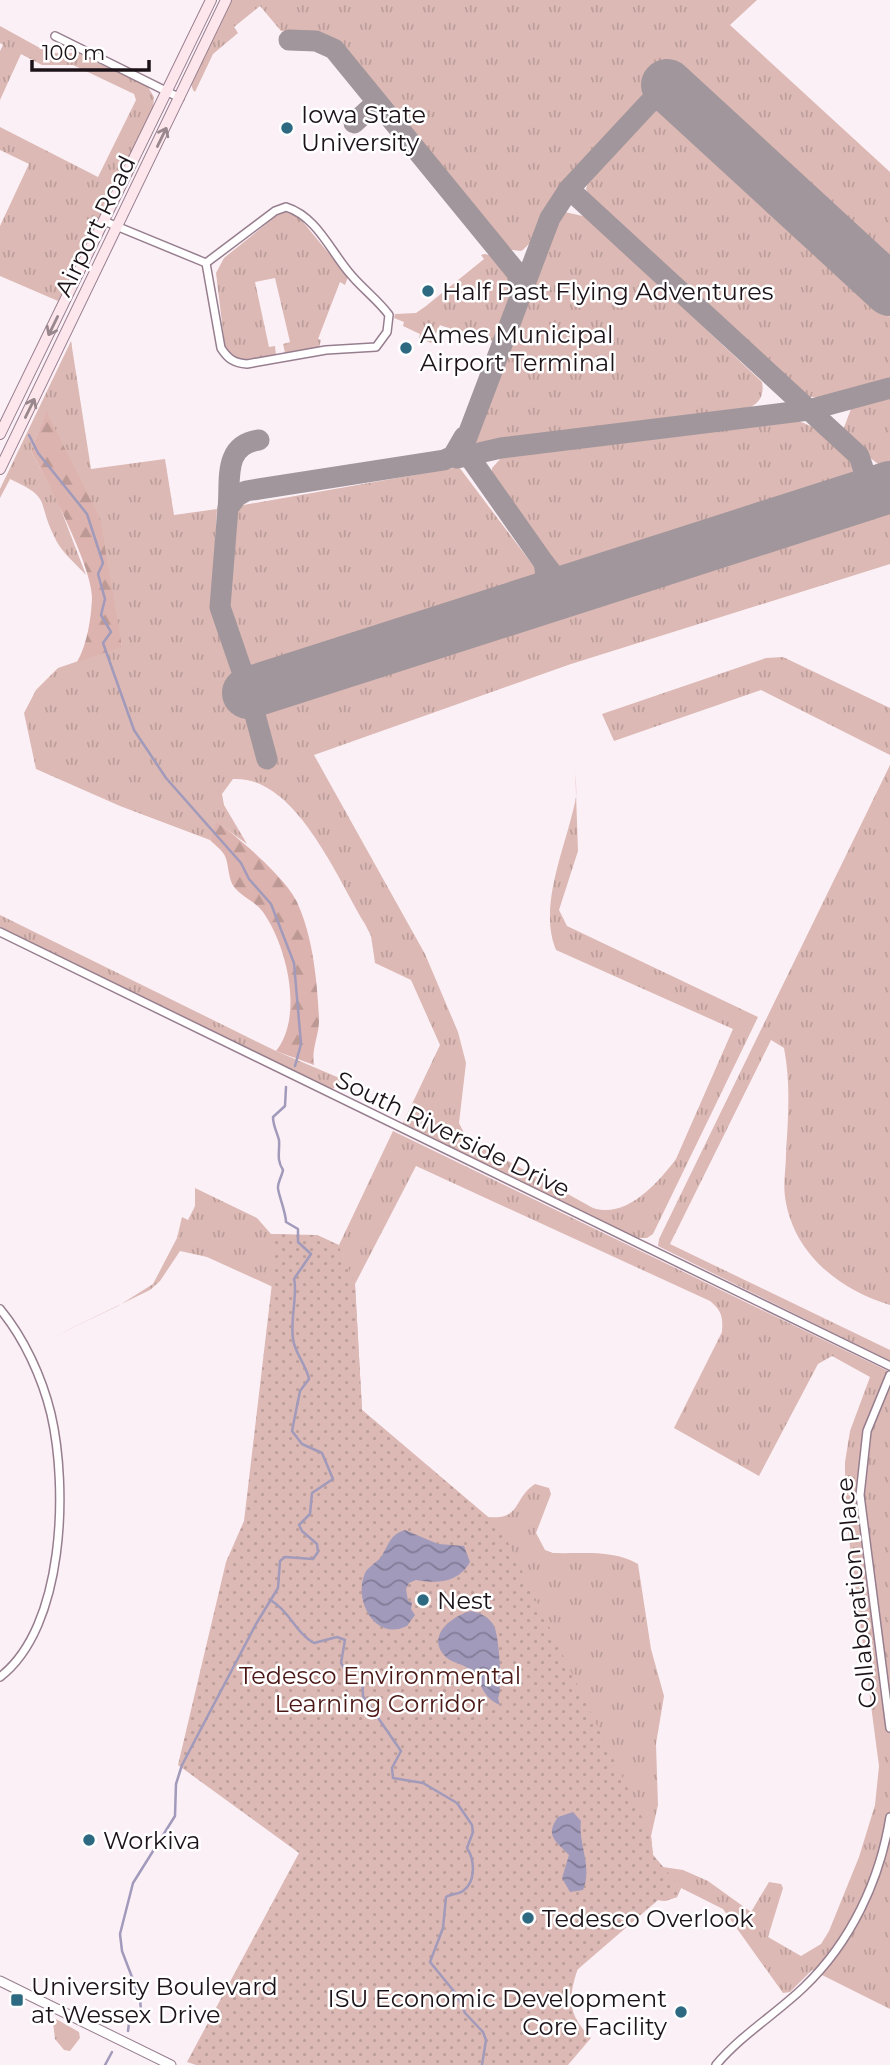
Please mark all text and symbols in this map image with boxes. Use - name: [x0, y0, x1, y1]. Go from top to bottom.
- scale bar: [32, 28, 149, 72]
- text: 100 m: [42, 40, 105, 65]
- place label: Iowa State University: [301, 100, 426, 157]
- marker: Iowa State University: [279, 120, 295, 136]
- one-way arrow: [155, 127, 169, 148]
- street label: Airport Road: [48, 151, 142, 301]
- place label: Half Past Flying Adventures: [442, 277, 773, 306]
- marker: Half Past Flying Adventures: [420, 283, 436, 299]
- one-way arrow: [46, 315, 59, 336]
- place label: Ames Municipal Airport Terminal: [420, 320, 616, 377]
- marker: Ames Municipal Airport Terminal: [398, 340, 414, 356]
- one-way arrow: [24, 398, 37, 419]
- street label: South Riverside Drive: [331, 1065, 575, 1203]
- street label: Collaboration Place: [829, 1476, 883, 1710]
- place label: Nest: [437, 1586, 493, 1615]
- marker: Nest: [415, 1592, 431, 1608]
- park label: Tedesco Environmental Learning Corridor: [239, 1661, 521, 1718]
- place label: Workiva: [103, 1826, 200, 1855]
- marker: Workiva: [81, 1832, 97, 1848]
- place label: Tedesco Overlook: [542, 1904, 754, 1933]
- marker: Tedesco Overlook: [520, 1910, 536, 1926]
- place label: University Boulevard at Wessex Drive: [31, 1972, 278, 2029]
- place label: ISU Economic Development Core Facility: [328, 1984, 667, 2041]
- marker: University Boulevard at Wessex Drive: [9, 1992, 25, 2008]
- marker: ISU Economic Development Core Facility: [673, 2004, 689, 2020]

